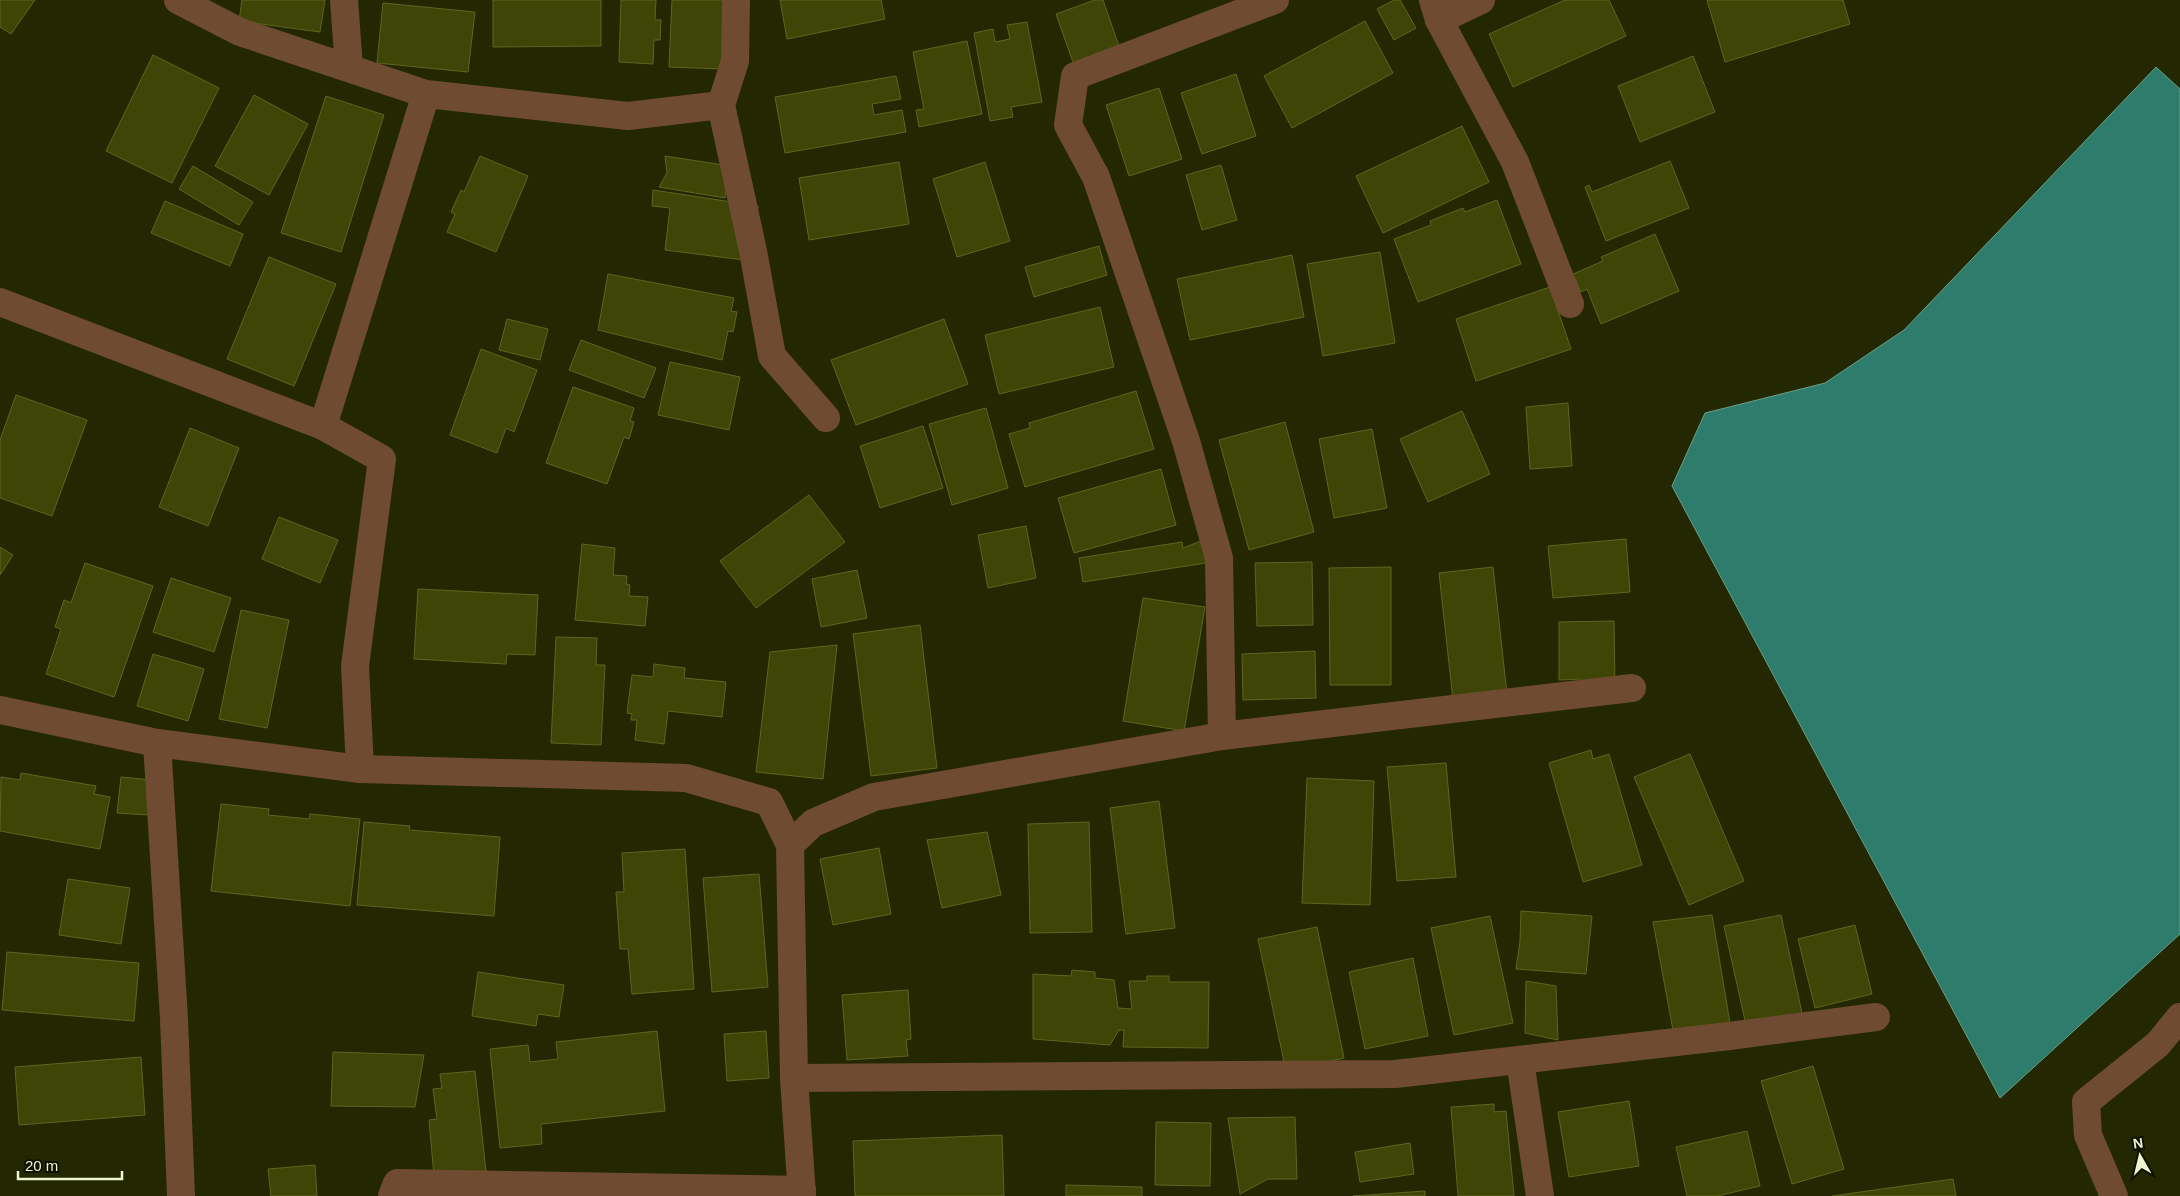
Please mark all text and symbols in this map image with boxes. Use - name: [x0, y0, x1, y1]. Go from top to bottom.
- north arrow: [2115, 1131, 2165, 1181]
- text: N: [2132, 1134, 2144, 1152]
- scale bar: [18, 1148, 121, 1180]
- text: 20 m: [25, 1157, 58, 1174]

